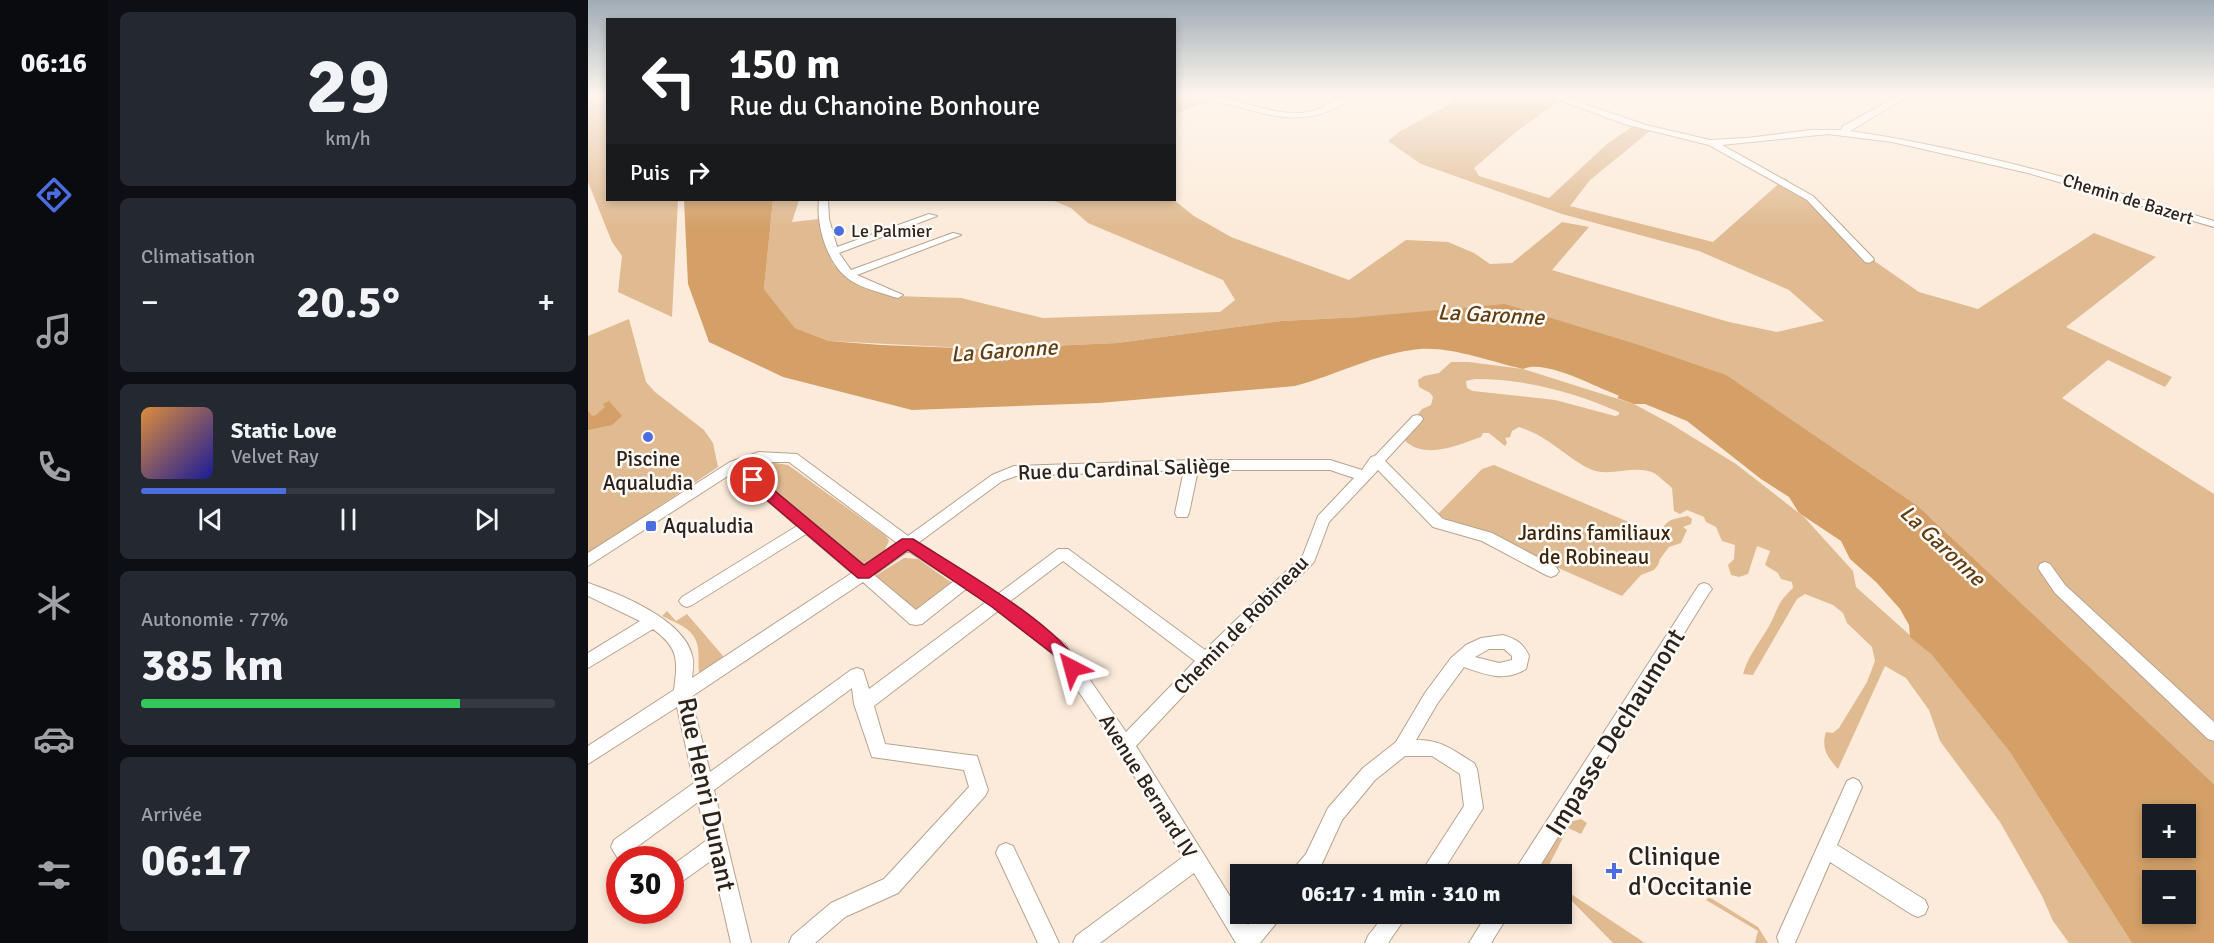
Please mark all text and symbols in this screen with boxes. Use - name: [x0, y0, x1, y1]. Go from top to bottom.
- text: 29: [306, 39, 390, 135]
- text: 150 m: [729, 39, 840, 90]
- icon: left: [630, 42, 708, 120]
- text: 06:16: [21, 47, 87, 80]
- text: Rue du Chanoine Bonhoure: [729, 90, 1040, 123]
- text: km/h: [325, 126, 371, 151]
- icon: right: [682, 156, 715, 189]
- text: Puis: [630, 159, 670, 186]
- street label: Chemin de Bazert: [2060, 169, 2196, 229]
- icon: directions: [33, 174, 75, 216]
- place label: Le Palmier: [851, 220, 932, 242]
- marker: Le Palmier: [832, 224, 846, 238]
- text: Climatisation: [141, 244, 255, 269]
- text: 20.5°: [296, 275, 400, 330]
- text: −: [141, 282, 159, 323]
- text: +: [537, 282, 555, 323]
- water label: La Garonne: [1437, 298, 1546, 331]
- icon: music: [33, 310, 75, 352]
- water label: La Garonne: [950, 333, 1059, 368]
- text: Static Love: [231, 417, 337, 444]
- marker: Piscine Aqualudia: [641, 430, 655, 444]
- text: Velvet Ray: [231, 444, 319, 469]
- icon: phone: [33, 446, 75, 488]
- place label: Piscine Aqualudia: [603, 446, 693, 496]
- street label: Rue du Cardinal Saliège: [1017, 452, 1231, 486]
- pin: [727, 454, 778, 505]
- icon: arrive: [736, 463, 769, 496]
- water label: La Garonne: [1894, 499, 1992, 592]
- icon: previous: [194, 503, 227, 536]
- icon: pause: [332, 503, 365, 536]
- icon: next: [470, 503, 503, 536]
- place label: Aqualudia: [663, 513, 754, 539]
- marker: Aqualudia: [644, 519, 658, 533]
- park label: Jardins familiaux de Robineau: [1518, 520, 1671, 570]
- street label: Chemin de Robineau: [1168, 550, 1314, 700]
- icon: climate: [33, 582, 75, 624]
- text: Autonomie · 77%: [141, 607, 288, 632]
- street label: Impasse Dechaumont: [1539, 623, 1692, 842]
- position arrow: [1040, 636, 1104, 700]
- text: 385 km: [141, 638, 284, 693]
- street label: Rue Henri Dunant: [670, 694, 742, 894]
- street label: Avenue Bernard IV: [1093, 709, 1203, 863]
- icon: car: [33, 718, 75, 760]
- text: Arrivée: [141, 802, 202, 827]
- map controls: [2142, 804, 2196, 924]
- button: +: [2142, 804, 2196, 858]
- text: 06:17: [141, 833, 251, 888]
- place label: Clinique d'Occitanie: [1628, 841, 1752, 903]
- speed limit sign: 30: [606, 846, 684, 924]
- icon: filters: [33, 854, 75, 896]
- marker: Clinique d'Occitanie: [1605, 862, 1623, 880]
- button: −: [2142, 870, 2196, 924]
- text: 06:17 · 1 min · 310 m: [1301, 880, 1501, 907]

